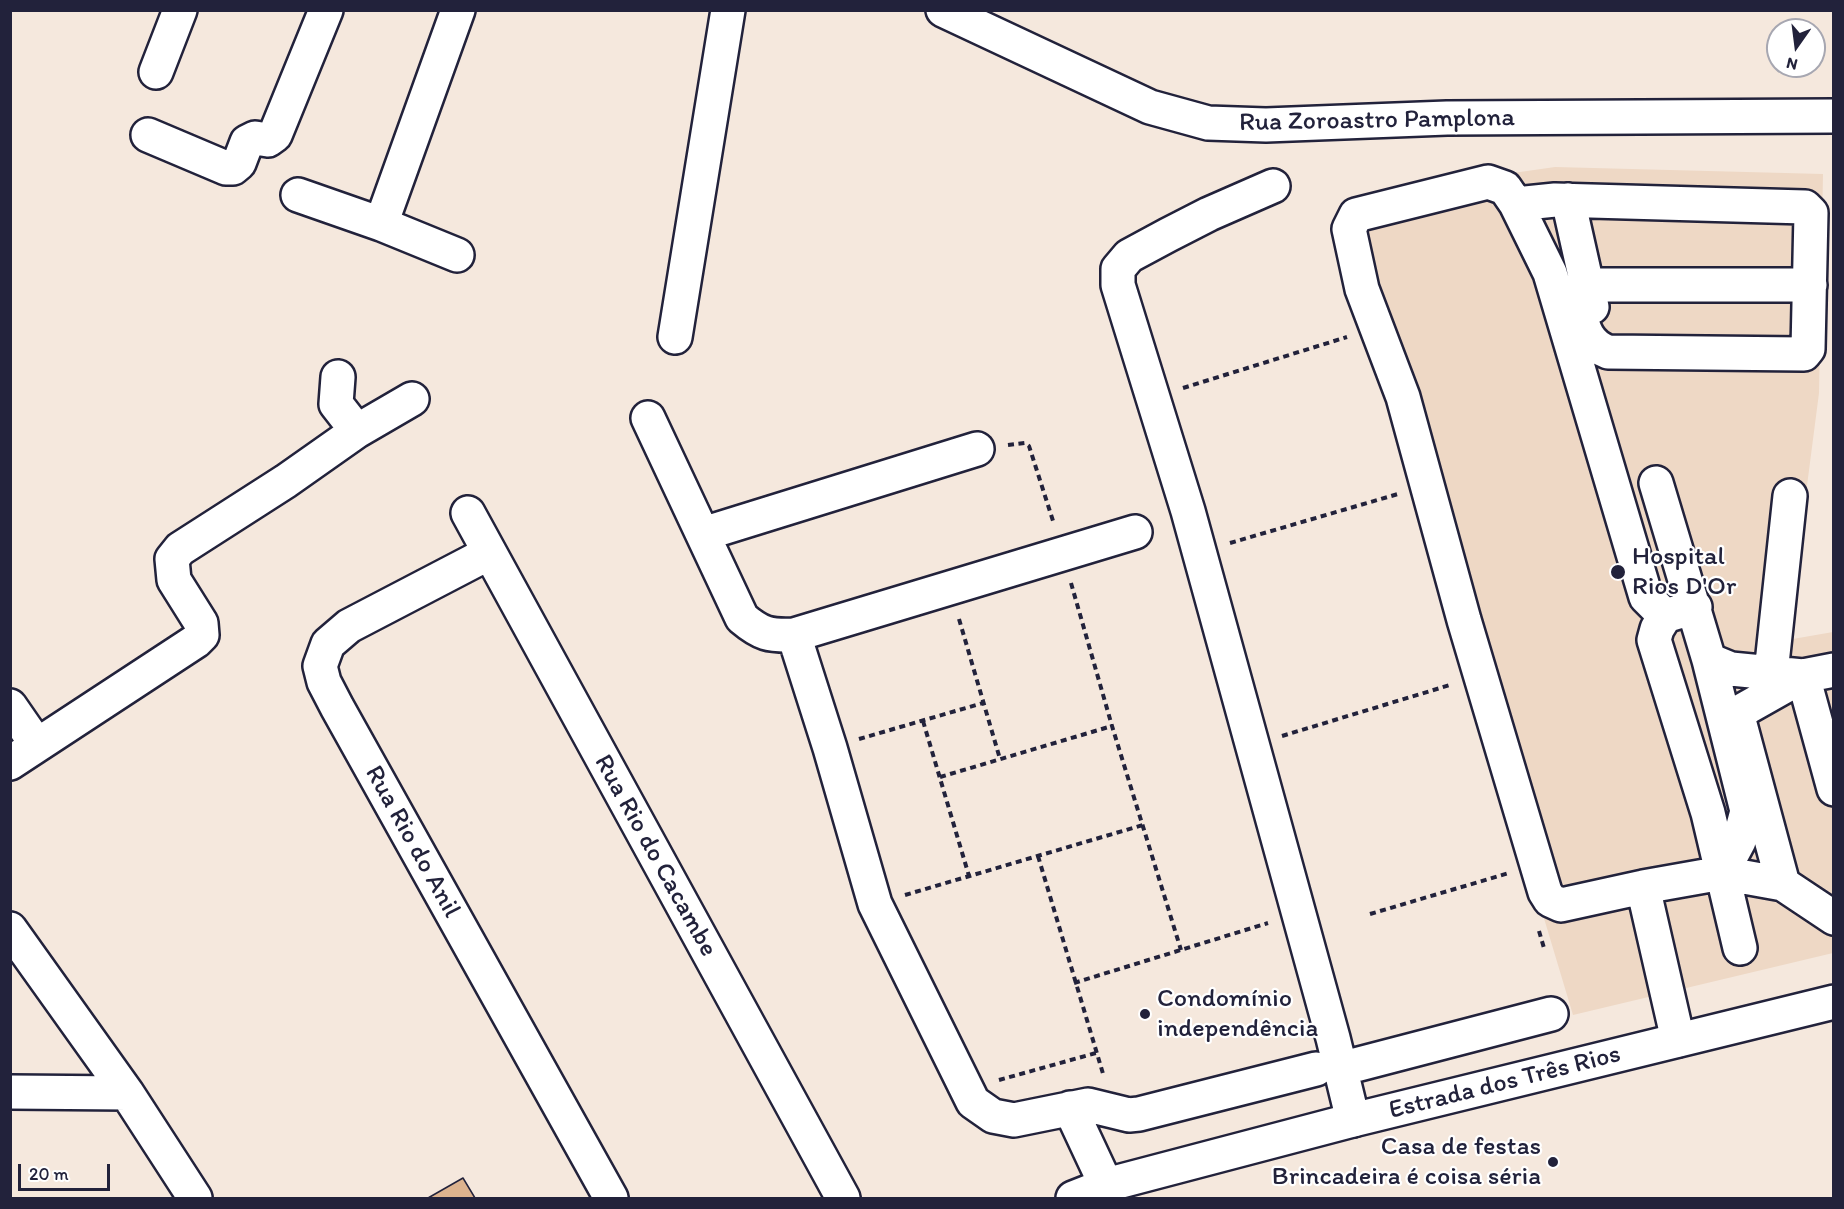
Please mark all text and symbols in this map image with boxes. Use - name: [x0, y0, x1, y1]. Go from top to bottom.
- north arrow: [1766, 18, 1826, 78]
- text: N: [1784, 53, 1800, 75]
- street label: Rua Zoroastro Pamplona: [1239, 103, 1515, 139]
- place label: Hospital Rios D'Or: [1632, 541, 1736, 602]
- marker: Hospital Rios D'Or: [1609, 563, 1627, 581]
- street label: Rua Rio do Cacambe: [587, 750, 723, 962]
- street label: Rua Rio do Anil: [357, 761, 467, 923]
- place label: Condomínio independência: [1157, 983, 1318, 1044]
- marker: Condomínio independência: [1138, 1007, 1152, 1021]
- street label: Estrada dos Três Rios: [1386, 1039, 1624, 1127]
- place label: Casa de festas Brincadeira é coisa séria: [1272, 1131, 1541, 1192]
- scale bar: [21, 1152, 112, 1190]
- marker: Casa de festas Brincadeira é coisa séria: [1546, 1155, 1560, 1169]
- text: 20 m: [29, 1163, 69, 1185]

